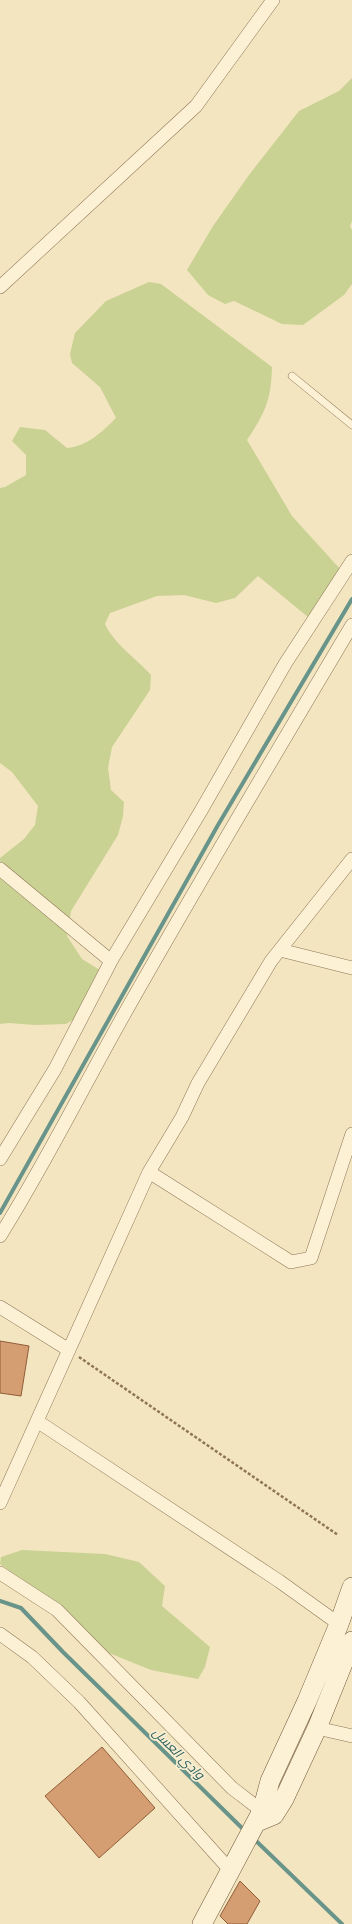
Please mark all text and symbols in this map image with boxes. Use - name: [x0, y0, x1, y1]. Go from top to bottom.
- water label: وادي العسل: [148, 1725, 208, 1785]

